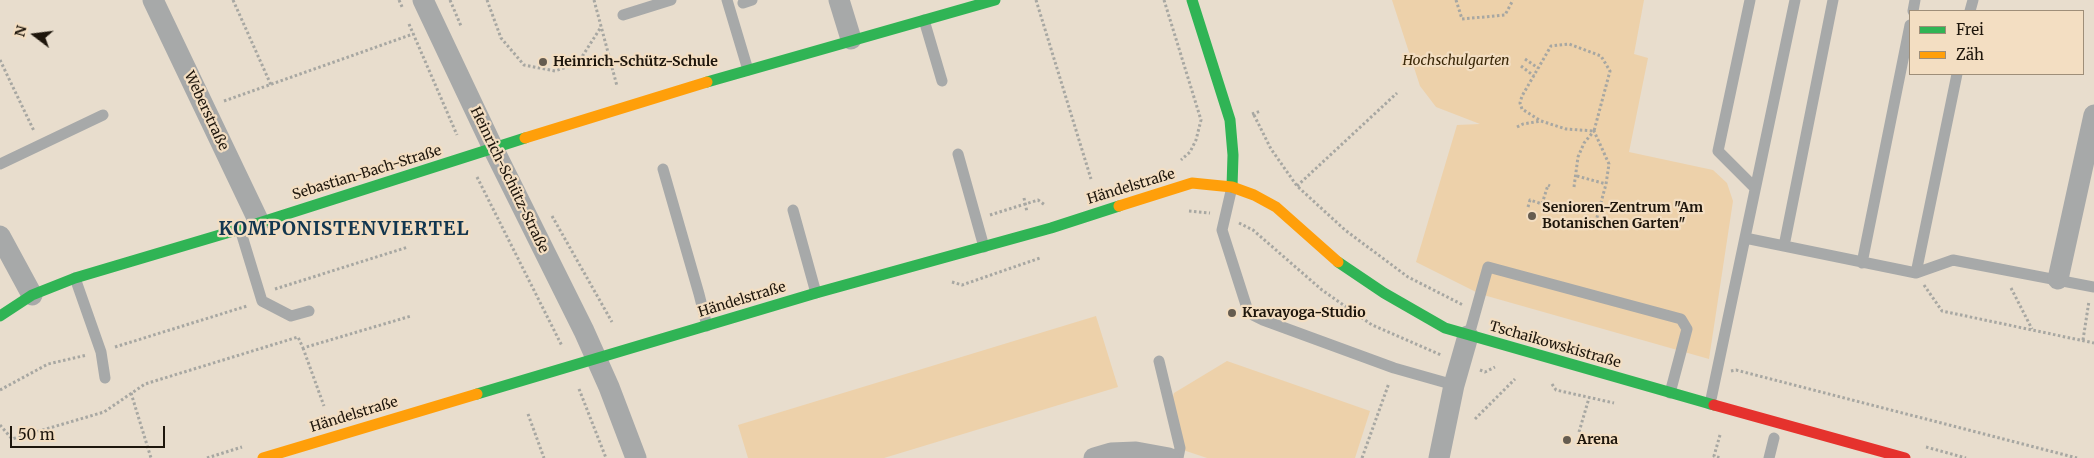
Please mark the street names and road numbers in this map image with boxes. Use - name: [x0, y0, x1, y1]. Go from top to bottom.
- street label: Weberstraße: [180, 69, 232, 153]
- street label: Heinrich-Schütz-Straße: [466, 104, 552, 256]
- street label: Sebastian-Bach-Straße: [290, 142, 444, 204]
- street label: Händelstraße: [1085, 166, 1177, 208]
- street label: Händelstraße: [696, 279, 788, 321]
- street label: Tschaikowskistraße: [1487, 318, 1623, 372]
- street label: Händelstraße: [308, 394, 400, 436]

